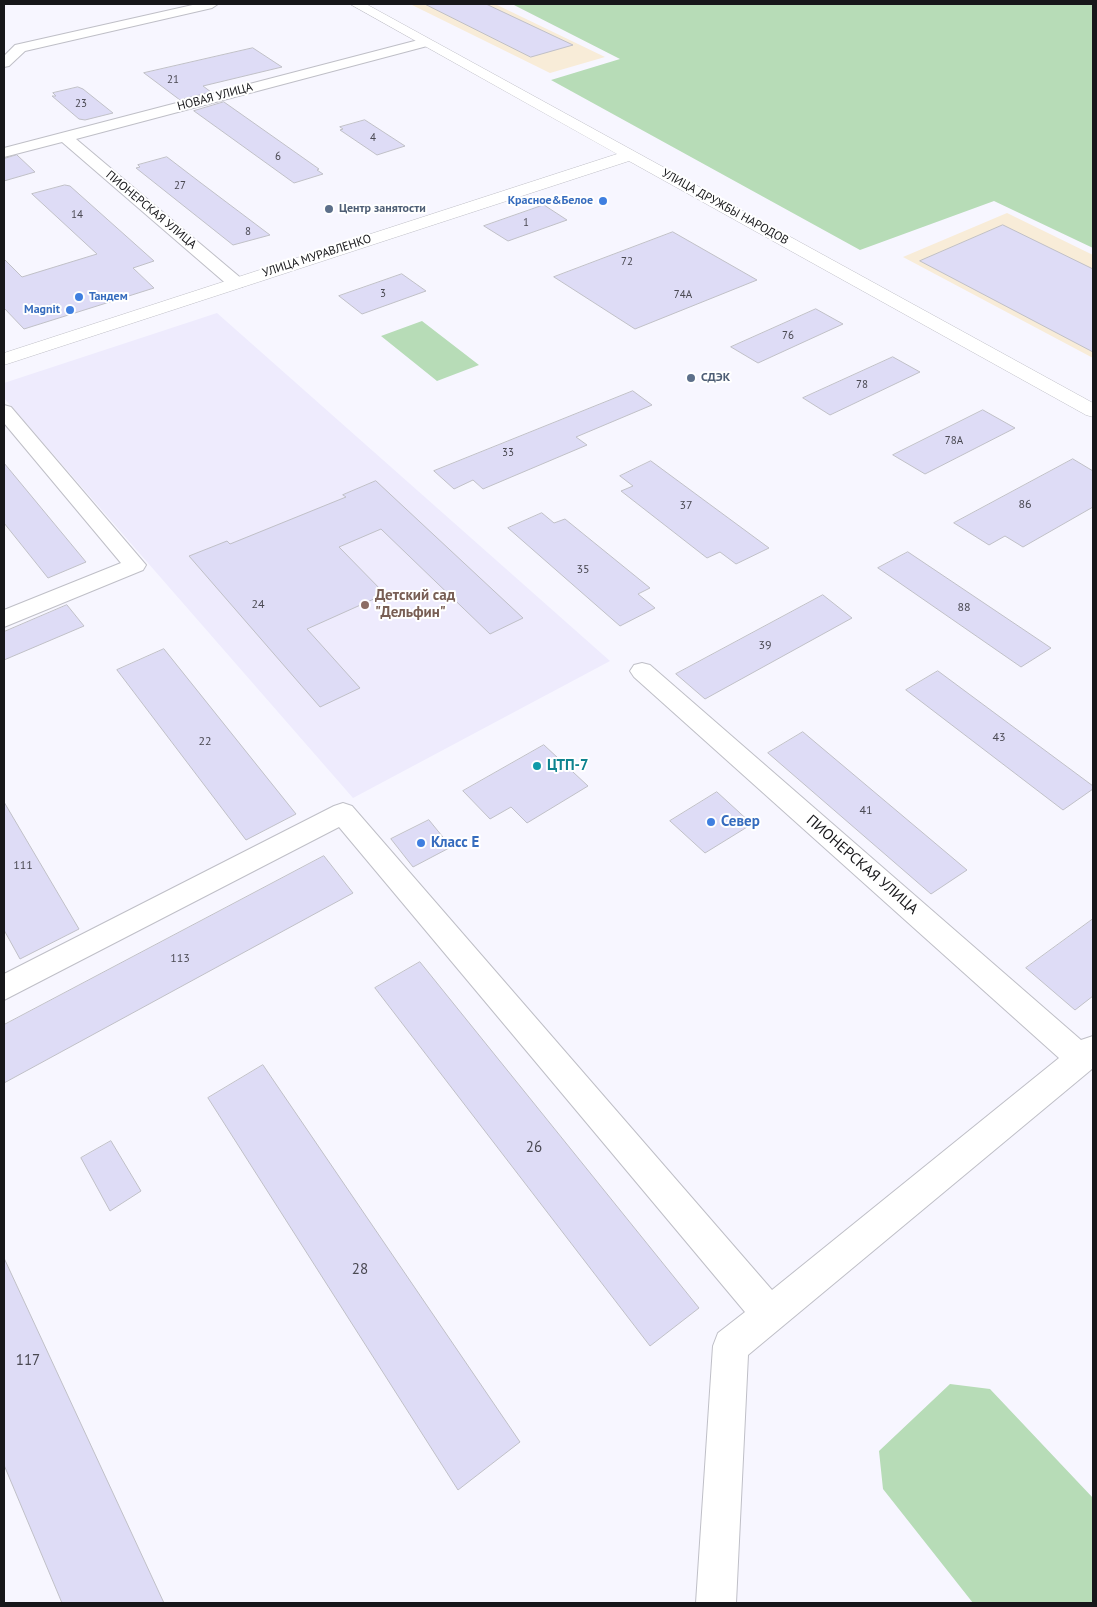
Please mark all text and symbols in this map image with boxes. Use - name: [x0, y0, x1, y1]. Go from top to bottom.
- house number: 21: [167, 73, 179, 87]
- street label: НОВАЯ УЛИЦА: [176, 80, 254, 114]
- house number: 23: [75, 97, 87, 111]
- house number: 4: [370, 131, 376, 145]
- house number: 6: [275, 150, 281, 164]
- street label: УЛИЦА ДРУЖБЫ НАРОДОВ: [659, 166, 791, 248]
- street label: ПИОНЕРСКАЯ УЛИЦА: [103, 168, 199, 252]
- house number: 27: [174, 179, 186, 193]
- place label: Красное&Белое: [508, 194, 593, 208]
- marker: Красное&Белое: [597, 195, 609, 207]
- place label: Центр занятости: [339, 202, 426, 216]
- marker: Центр занятости: [323, 203, 335, 215]
- house number: 14: [71, 208, 83, 222]
- house number: 1: [523, 216, 529, 230]
- house number: 8: [245, 225, 251, 239]
- street label: УЛИЦА МУРАВЛЕНКО: [261, 232, 373, 280]
- house number: 72: [621, 255, 633, 269]
- house number: 3: [380, 287, 386, 301]
- house number: 74А: [674, 288, 692, 302]
- place label: Тандем: [89, 290, 128, 304]
- marker: Тандем: [73, 291, 85, 303]
- place label: Magnit: [24, 303, 60, 317]
- marker: Magnit: [64, 304, 76, 316]
- house number: 76: [782, 329, 794, 343]
- place label: СДЭК: [701, 371, 730, 385]
- marker: СДЭК: [685, 372, 697, 384]
- house number: 78: [856, 378, 868, 392]
- house number: 78А: [945, 434, 963, 448]
- house number: 33: [502, 446, 514, 460]
- house number: 86: [1018, 498, 1032, 512]
- house number: 37: [679, 499, 693, 513]
- house number: 35: [576, 563, 590, 577]
- place label: Детский сад "Дельфин": [375, 587, 455, 622]
- house number: 24: [251, 598, 265, 612]
- marker: Детский сад "Дельфин": [359, 599, 371, 611]
- house number: 88: [957, 601, 971, 615]
- house number: 39: [758, 639, 772, 653]
- house number: 43: [992, 731, 1006, 745]
- house number: 22: [198, 735, 212, 749]
- place label: ЦТП-7: [547, 757, 588, 775]
- marker: ЦТП-7: [531, 760, 543, 772]
- house number: 41: [859, 804, 873, 818]
- street label: ПИОНЕРСКАЯ УЛИЦА: [802, 812, 922, 918]
- place label: Север: [721, 813, 760, 831]
- marker: Север: [705, 816, 717, 828]
- place label: Класс Е: [431, 834, 479, 852]
- marker: Класс Е: [415, 837, 427, 849]
- house number: 111: [13, 859, 33, 873]
- house number: 113: [170, 952, 190, 966]
- house number: 26: [526, 1139, 542, 1157]
- house number: 28: [352, 1261, 368, 1279]
- house number: 117: [16, 1352, 40, 1370]

